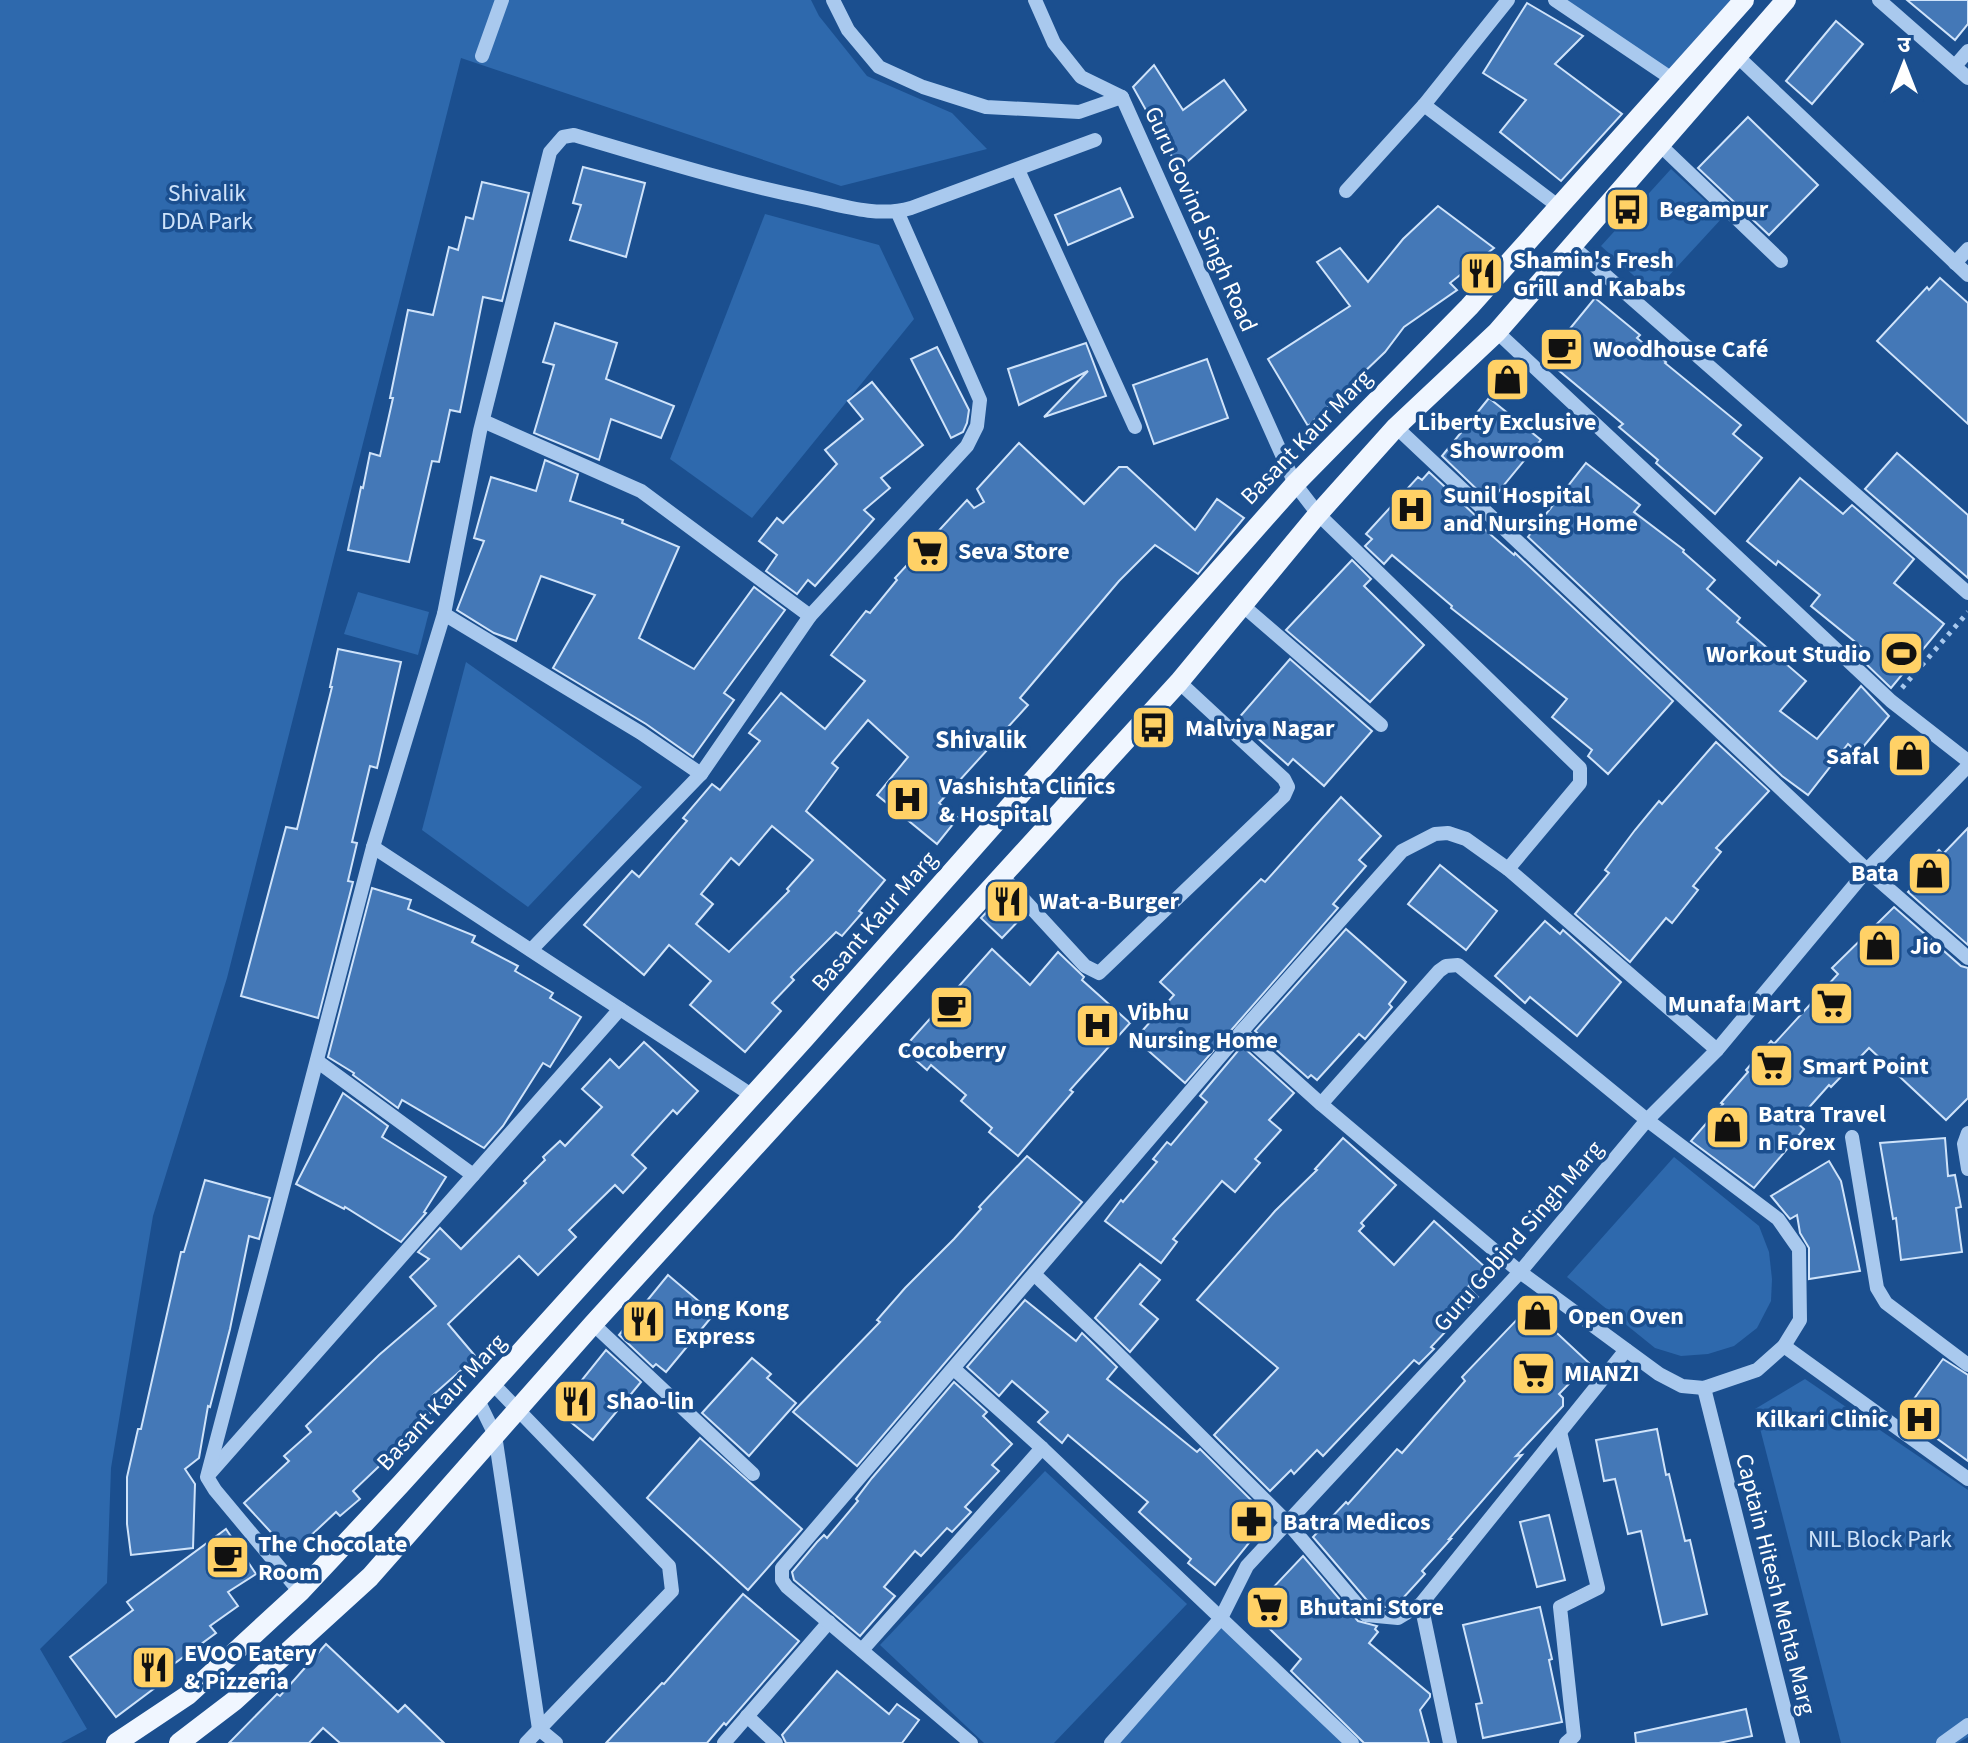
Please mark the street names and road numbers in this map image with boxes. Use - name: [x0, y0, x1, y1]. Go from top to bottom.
- street label: Guru Govind Singh Road: [1135, 101, 1266, 338]
- street label: Basant Kaur Marg: [1233, 362, 1380, 513]
- street label: Basant Kaur Marg: [803, 843, 945, 999]
- street label: Guru Gobind Singh Marg: [1425, 1133, 1612, 1340]
- street label: Basant Kaur Marg: [368, 1326, 514, 1479]
- street label: Captain Hitesh Mehta Marg: [1726, 1450, 1825, 1718]

